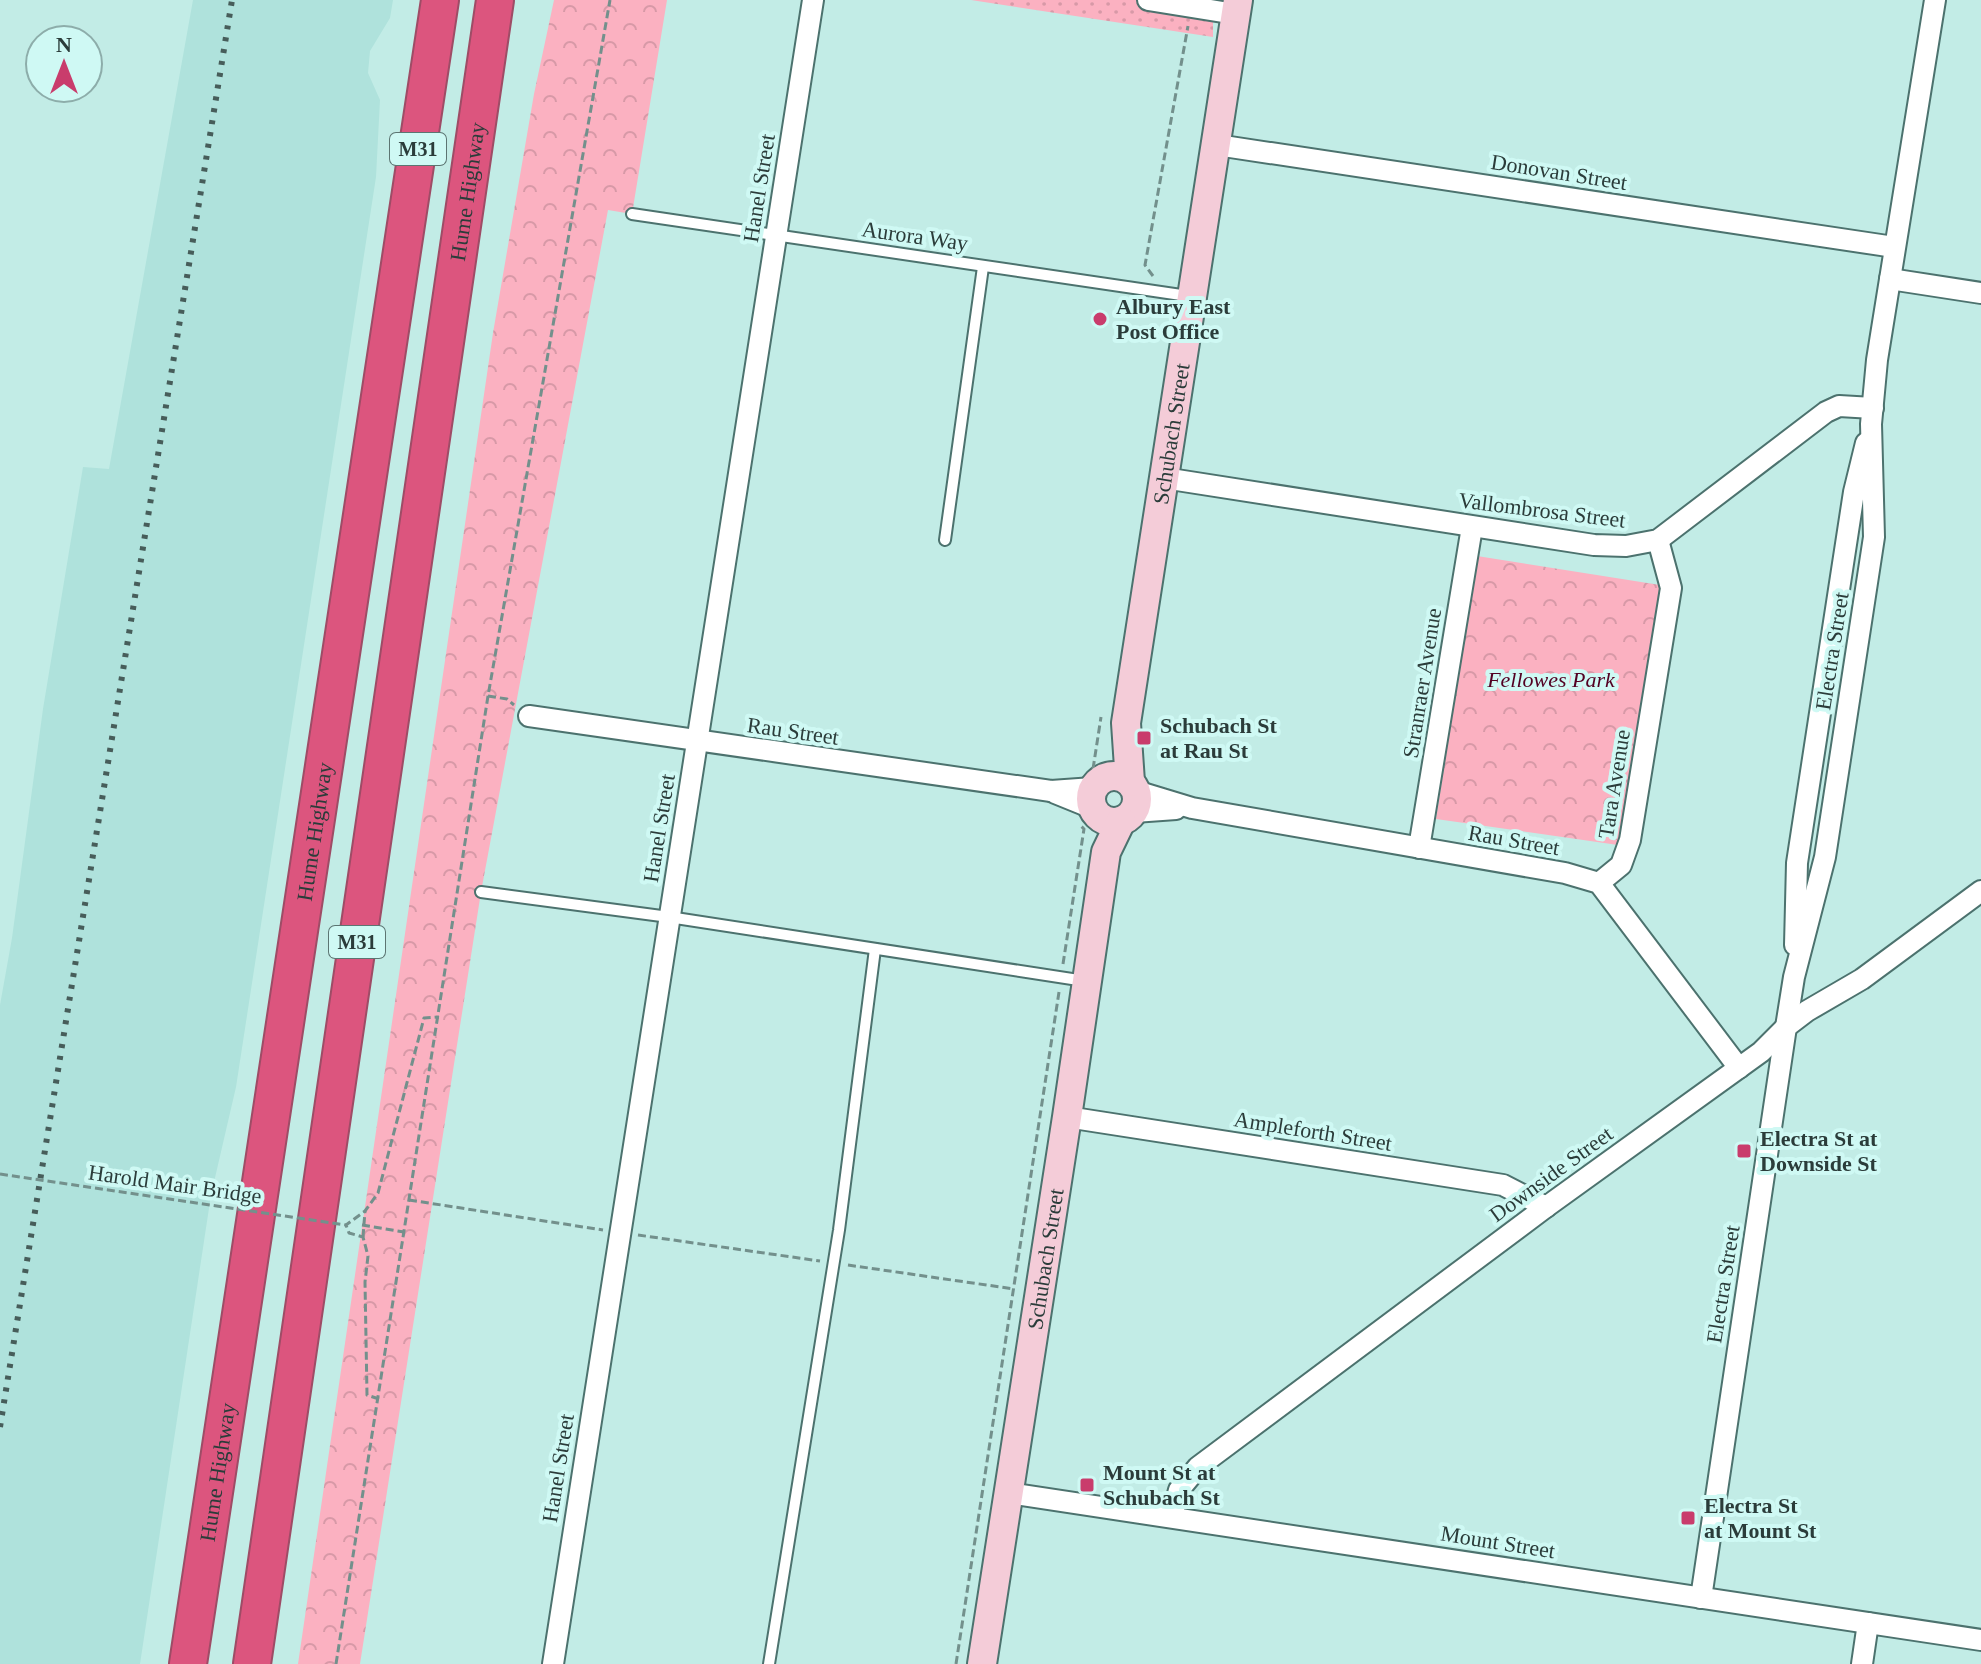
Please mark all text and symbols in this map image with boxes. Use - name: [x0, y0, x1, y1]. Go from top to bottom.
- north arrow: [24, 24, 104, 104]
- text: N: [56, 32, 72, 57]
- street label: Hume Highway: [445, 121, 489, 263]
- street label: Hanel Street: [738, 132, 780, 244]
- road number: M31: [390, 133, 446, 165]
- street label: Donovan Street: [1489, 149, 1629, 195]
- street label: Aurora Way: [860, 216, 970, 256]
- place label: Albury East Post Office: [1116, 294, 1231, 344]
- marker: Albury East Post Office: [1091, 310, 1109, 328]
- street label: Schubach Street: [1148, 361, 1194, 506]
- street label: Vallombrosa Street: [1457, 487, 1627, 533]
- street label: Electra Street: [1810, 590, 1854, 712]
- street label: Stranraer Avenue: [1398, 606, 1446, 760]
- park label: Fellowes Park: [1486, 667, 1616, 692]
- street label: Rau Street: [746, 712, 840, 750]
- place label: Schubach St at Rau St: [1160, 713, 1277, 763]
- street label: Tara Avenue: [1593, 728, 1635, 840]
- marker: Schubach St at Rau St: [1135, 729, 1153, 747]
- street label: Hume Highway: [291, 760, 337, 903]
- street label: Hanel Street: [638, 772, 680, 884]
- street label: Rau Street: [1466, 820, 1562, 860]
- road number: M31: [329, 926, 385, 958]
- street label: Ampleforth Street: [1232, 1106, 1394, 1156]
- street label: Downside Street: [1485, 1121, 1617, 1227]
- place label: Electra St at Downside St: [1760, 1126, 1878, 1176]
- marker: Electra St at Downside St: [1735, 1142, 1753, 1160]
- street label: Harold Mair Bridge: [87, 1159, 263, 1209]
- street label: Schubach Street: [1022, 1187, 1068, 1331]
- street label: Electra Street: [1701, 1223, 1745, 1345]
- street label: Hume Highway: [194, 1401, 240, 1543]
- street label: Hanel Street: [537, 1412, 579, 1524]
- place label: Mount St at Schubach St: [1103, 1460, 1220, 1510]
- marker: Mount St at Schubach St: [1078, 1476, 1096, 1494]
- place label: Electra St at Mount St: [1704, 1493, 1817, 1543]
- marker: Electra St at Mount St: [1679, 1509, 1697, 1527]
- street label: Mount Street: [1439, 1521, 1557, 1563]

